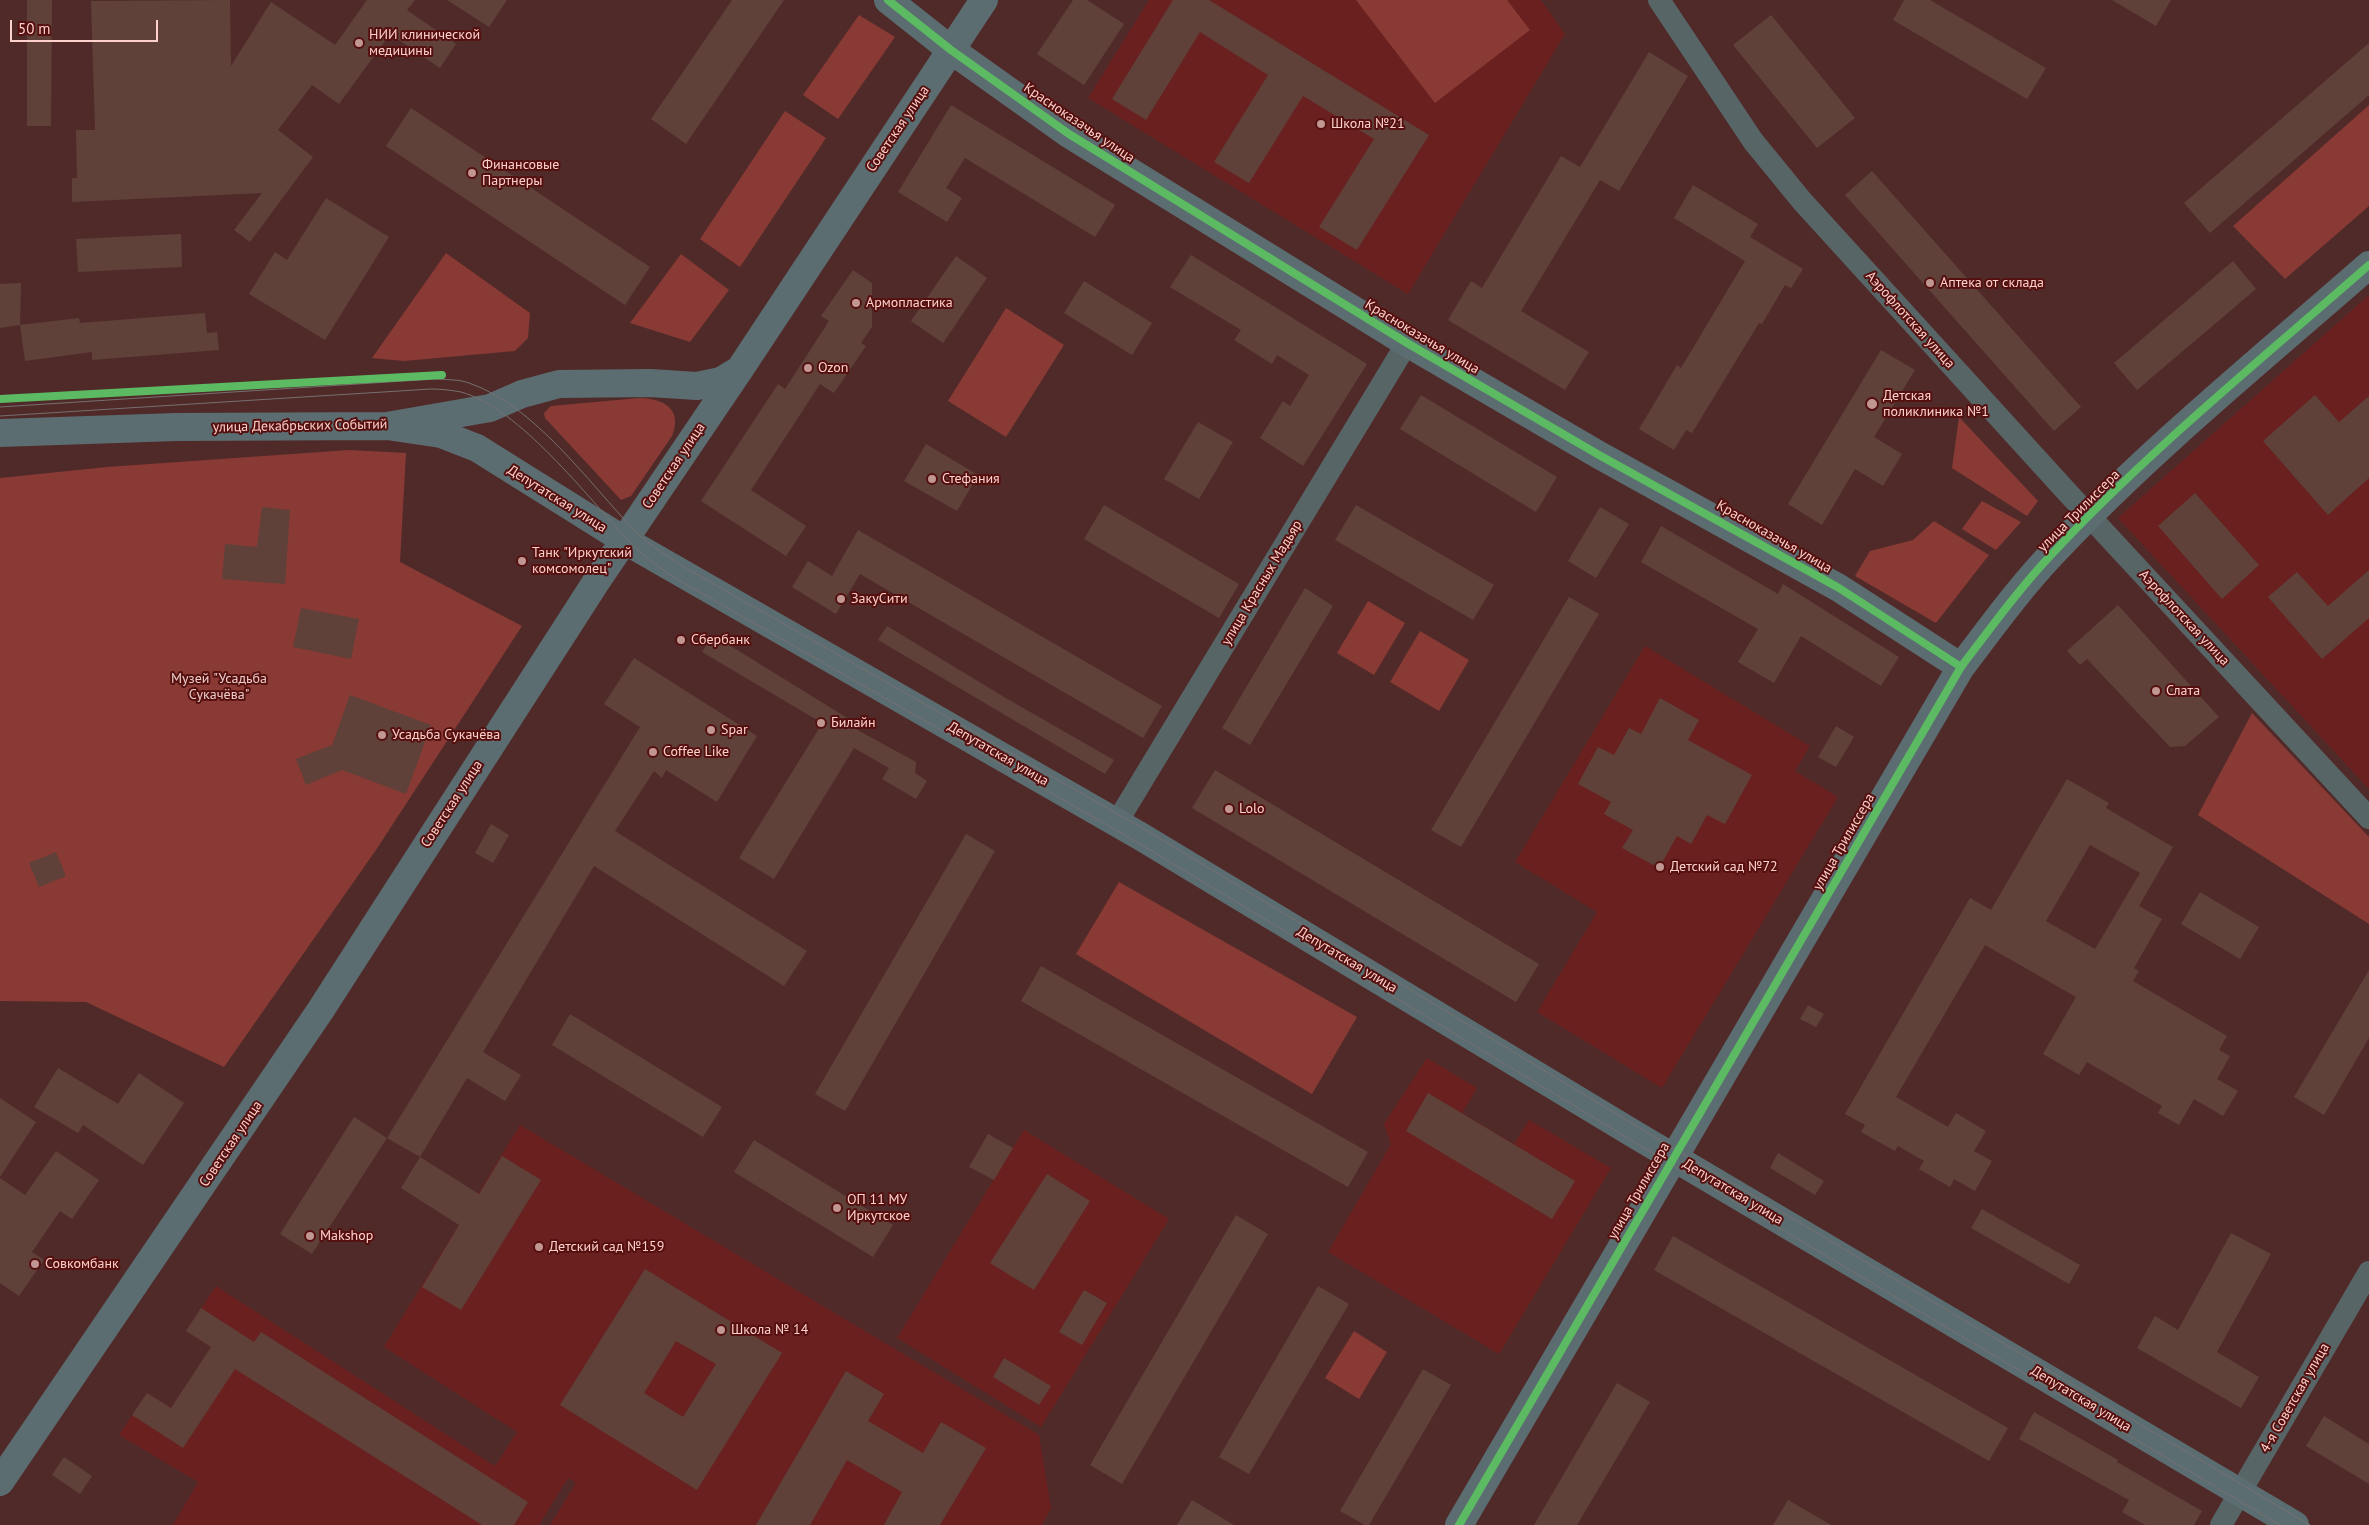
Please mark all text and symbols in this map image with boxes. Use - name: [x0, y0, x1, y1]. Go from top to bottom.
- scale bar: [12, 10, 160, 42]
- text: 50 m: [18, 19, 51, 38]
- place label: НИИ клинической медицины: [369, 27, 480, 59]
- marker: НИИ клинической медицины: [353, 37, 365, 49]
- street label: Красноказачья улица: [1020, 80, 1138, 166]
- street label: Советская улица: [863, 83, 933, 175]
- place label: Школа №21: [1331, 116, 1405, 132]
- marker: Школа №21: [1315, 118, 1327, 130]
- place label: Финансовые Партнеры: [482, 157, 559, 190]
- marker: Финансовые Партнеры: [466, 167, 478, 179]
- street label: Аэрофлотская улица: [1862, 268, 1958, 372]
- place label: Аптека от склада: [1940, 275, 2044, 291]
- marker: Аптека от склада: [1924, 277, 1936, 289]
- place label: Армопластика: [866, 295, 953, 311]
- street label: Красноказачья улица: [1362, 296, 1482, 378]
- marker: Армопластика: [850, 297, 862, 309]
- place label: Ozon: [818, 360, 848, 376]
- marker: Ozon: [802, 362, 814, 374]
- place label: Детская поликлиника №1: [1883, 388, 1989, 421]
- marker: Детская поликлиника №1: [1865, 397, 1879, 411]
- street label: улица Декабрьских Событий: [212, 416, 388, 436]
- street label: Советская улица: [639, 420, 709, 512]
- street label: Депутатская улица: [504, 462, 610, 536]
- street label: улица Трилиссера: [2034, 466, 2124, 556]
- place label: Стефания: [942, 471, 1000, 487]
- marker: Стефания: [926, 473, 938, 485]
- street label: Красноказачья улица: [1713, 497, 1835, 577]
- street label: улица Красных Мадьяр: [1218, 517, 1306, 649]
- place label: Танк "Иркутский комсомолец": [532, 545, 632, 578]
- marker: Танк "Иркутский комсомолец": [516, 555, 528, 567]
- street label: Аэрофлотская улица: [2135, 567, 2233, 669]
- place label: ЗакуСити: [851, 591, 908, 607]
- marker: ЗакуСити: [835, 593, 847, 605]
- place label: Сбербанк: [691, 632, 750, 648]
- marker: Сбербанк: [675, 634, 687, 646]
- park label: Музей "Усадьба Сукачёва": [171, 671, 267, 704]
- place label: Слата: [2166, 683, 2200, 699]
- marker: Слата: [2150, 685, 2162, 697]
- place label: Билайн: [831, 715, 876, 731]
- marker: Билайн: [815, 717, 827, 729]
- street label: Депутатская улица: [944, 718, 1052, 790]
- place label: Spar: [721, 722, 748, 738]
- marker: Spar: [705, 724, 717, 736]
- place label: Усадьба Сукачёва: [392, 727, 500, 743]
- marker: Усадьба Сукачёва: [376, 729, 388, 741]
- place label: Coffee Like: [663, 744, 729, 760]
- marker: Coffee Like: [647, 746, 659, 758]
- street label: Советская улица: [418, 757, 486, 851]
- street label: улица Трилиссера: [1809, 791, 1879, 893]
- place label: Lolo: [1239, 801, 1265, 817]
- marker: Lolo: [1223, 803, 1235, 815]
- place label: Детский сад №72: [1670, 859, 1778, 875]
- marker: Детский сад №72: [1654, 861, 1666, 873]
- street label: Депутатская улица: [1294, 923, 1400, 997]
- street label: Советская улица: [196, 1098, 266, 1190]
- street label: улица Трилиссера: [1604, 1140, 1674, 1242]
- street label: Депутатская улица: [1680, 1155, 1786, 1229]
- place label: ОП 11 МУ Иркутское: [847, 1192, 910, 1224]
- marker: ОП 11 МУ Иркутское: [831, 1202, 843, 1214]
- place label: Makshop: [320, 1228, 373, 1244]
- marker: Makshop: [304, 1230, 316, 1242]
- place label: Детский сад №159: [549, 1239, 664, 1255]
- marker: Детский сад №159: [533, 1241, 545, 1253]
- place label: Совкомбанк: [45, 1256, 119, 1272]
- marker: Совкомбанк: [29, 1258, 41, 1270]
- place label: Школа № 14: [731, 1322, 808, 1338]
- marker: Школа № 14: [715, 1324, 727, 1336]
- street label: 4-я Советская улица: [2257, 1340, 2333, 1456]
- street label: Депутатская улица: [2028, 1362, 2134, 1436]

